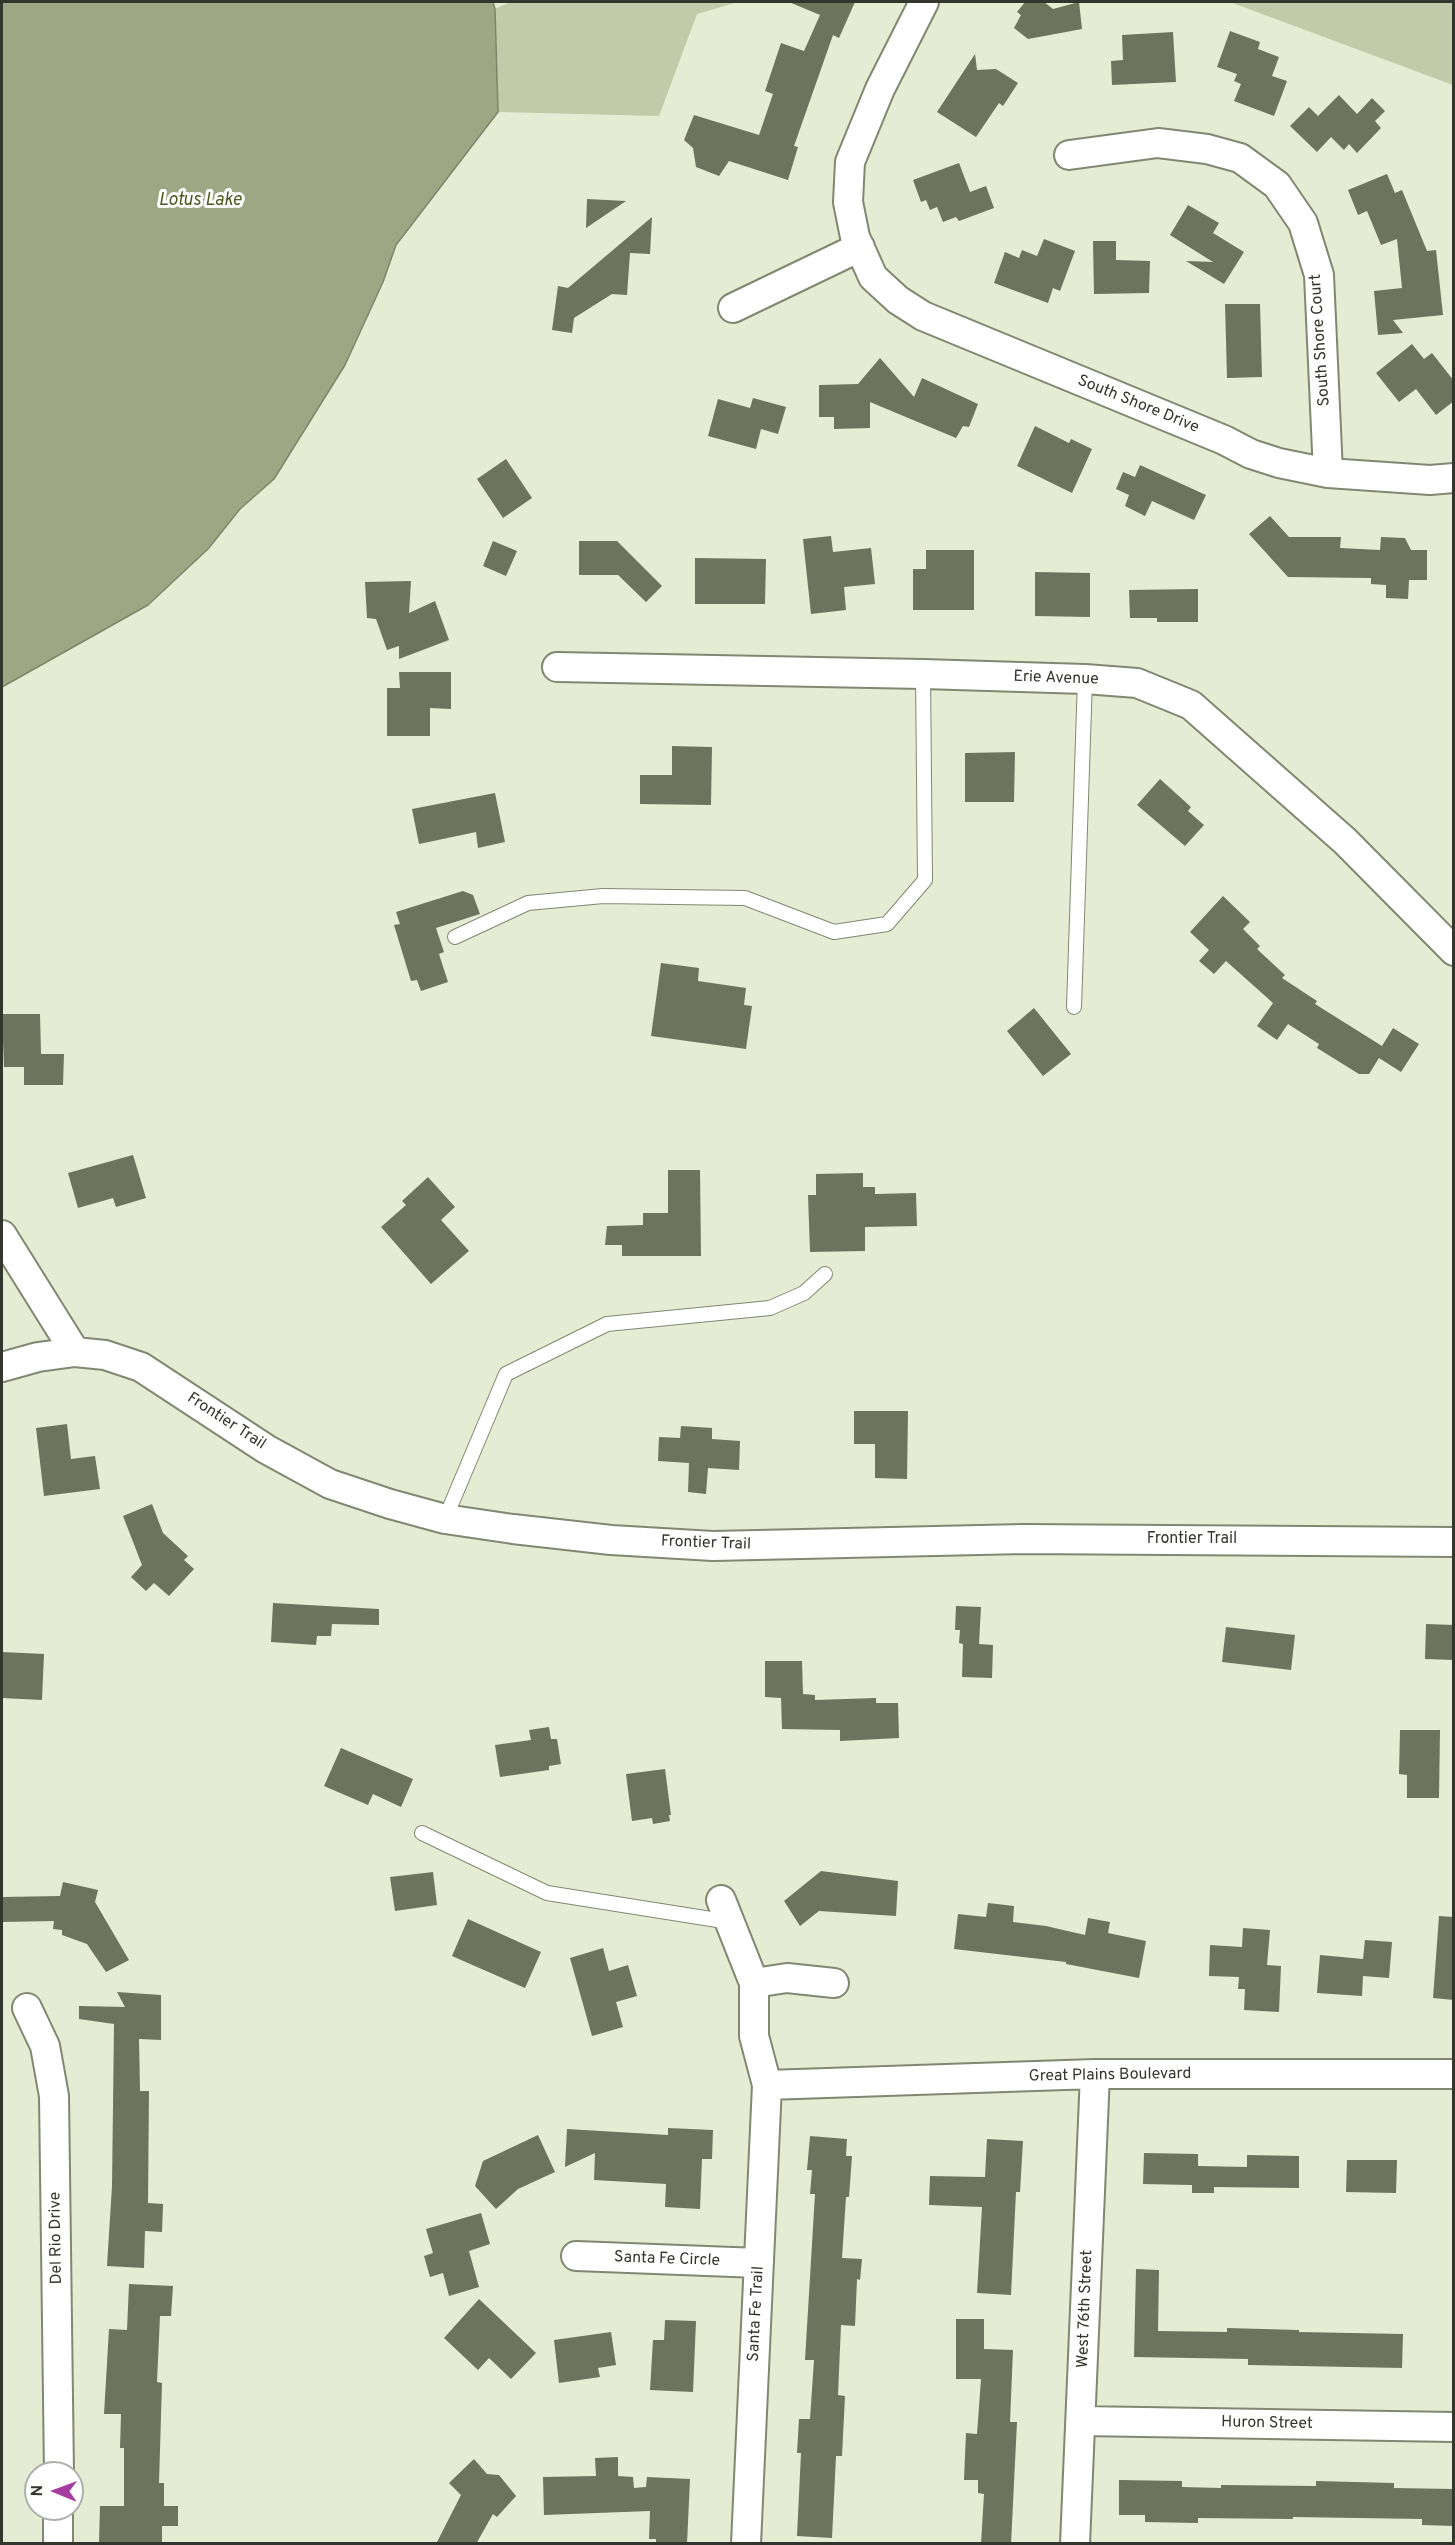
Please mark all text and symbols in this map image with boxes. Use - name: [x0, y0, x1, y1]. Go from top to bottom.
- water label: Lotus Lake: [158, 190, 242, 212]
- street label: South Shore Court: [1307, 273, 1335, 407]
- street label: South Shore Drive: [1074, 372, 1202, 438]
- street label: Erie Avenue: [1013, 668, 1099, 690]
- street label: Frontier Trail: [183, 1389, 269, 1455]
- street label: Frontier Trail: [1147, 1530, 1237, 1550]
- street label: Frontier Trail: [661, 1533, 751, 1555]
- street label: Great Plains Boulevard: [1028, 2065, 1192, 2087]
- street label: Del Rio Drive: [47, 2192, 67, 2284]
- street label: Santa Fe Circle: [614, 2249, 720, 2271]
- street label: West 76th Street: [1074, 2250, 1098, 2368]
- street label: Santa Fe Trail: [745, 2266, 769, 2362]
- street label: Huron Street: [1221, 2414, 1313, 2434]
- north arrow: [24, 2461, 84, 2521]
- text: N: [28, 2485, 48, 2497]

